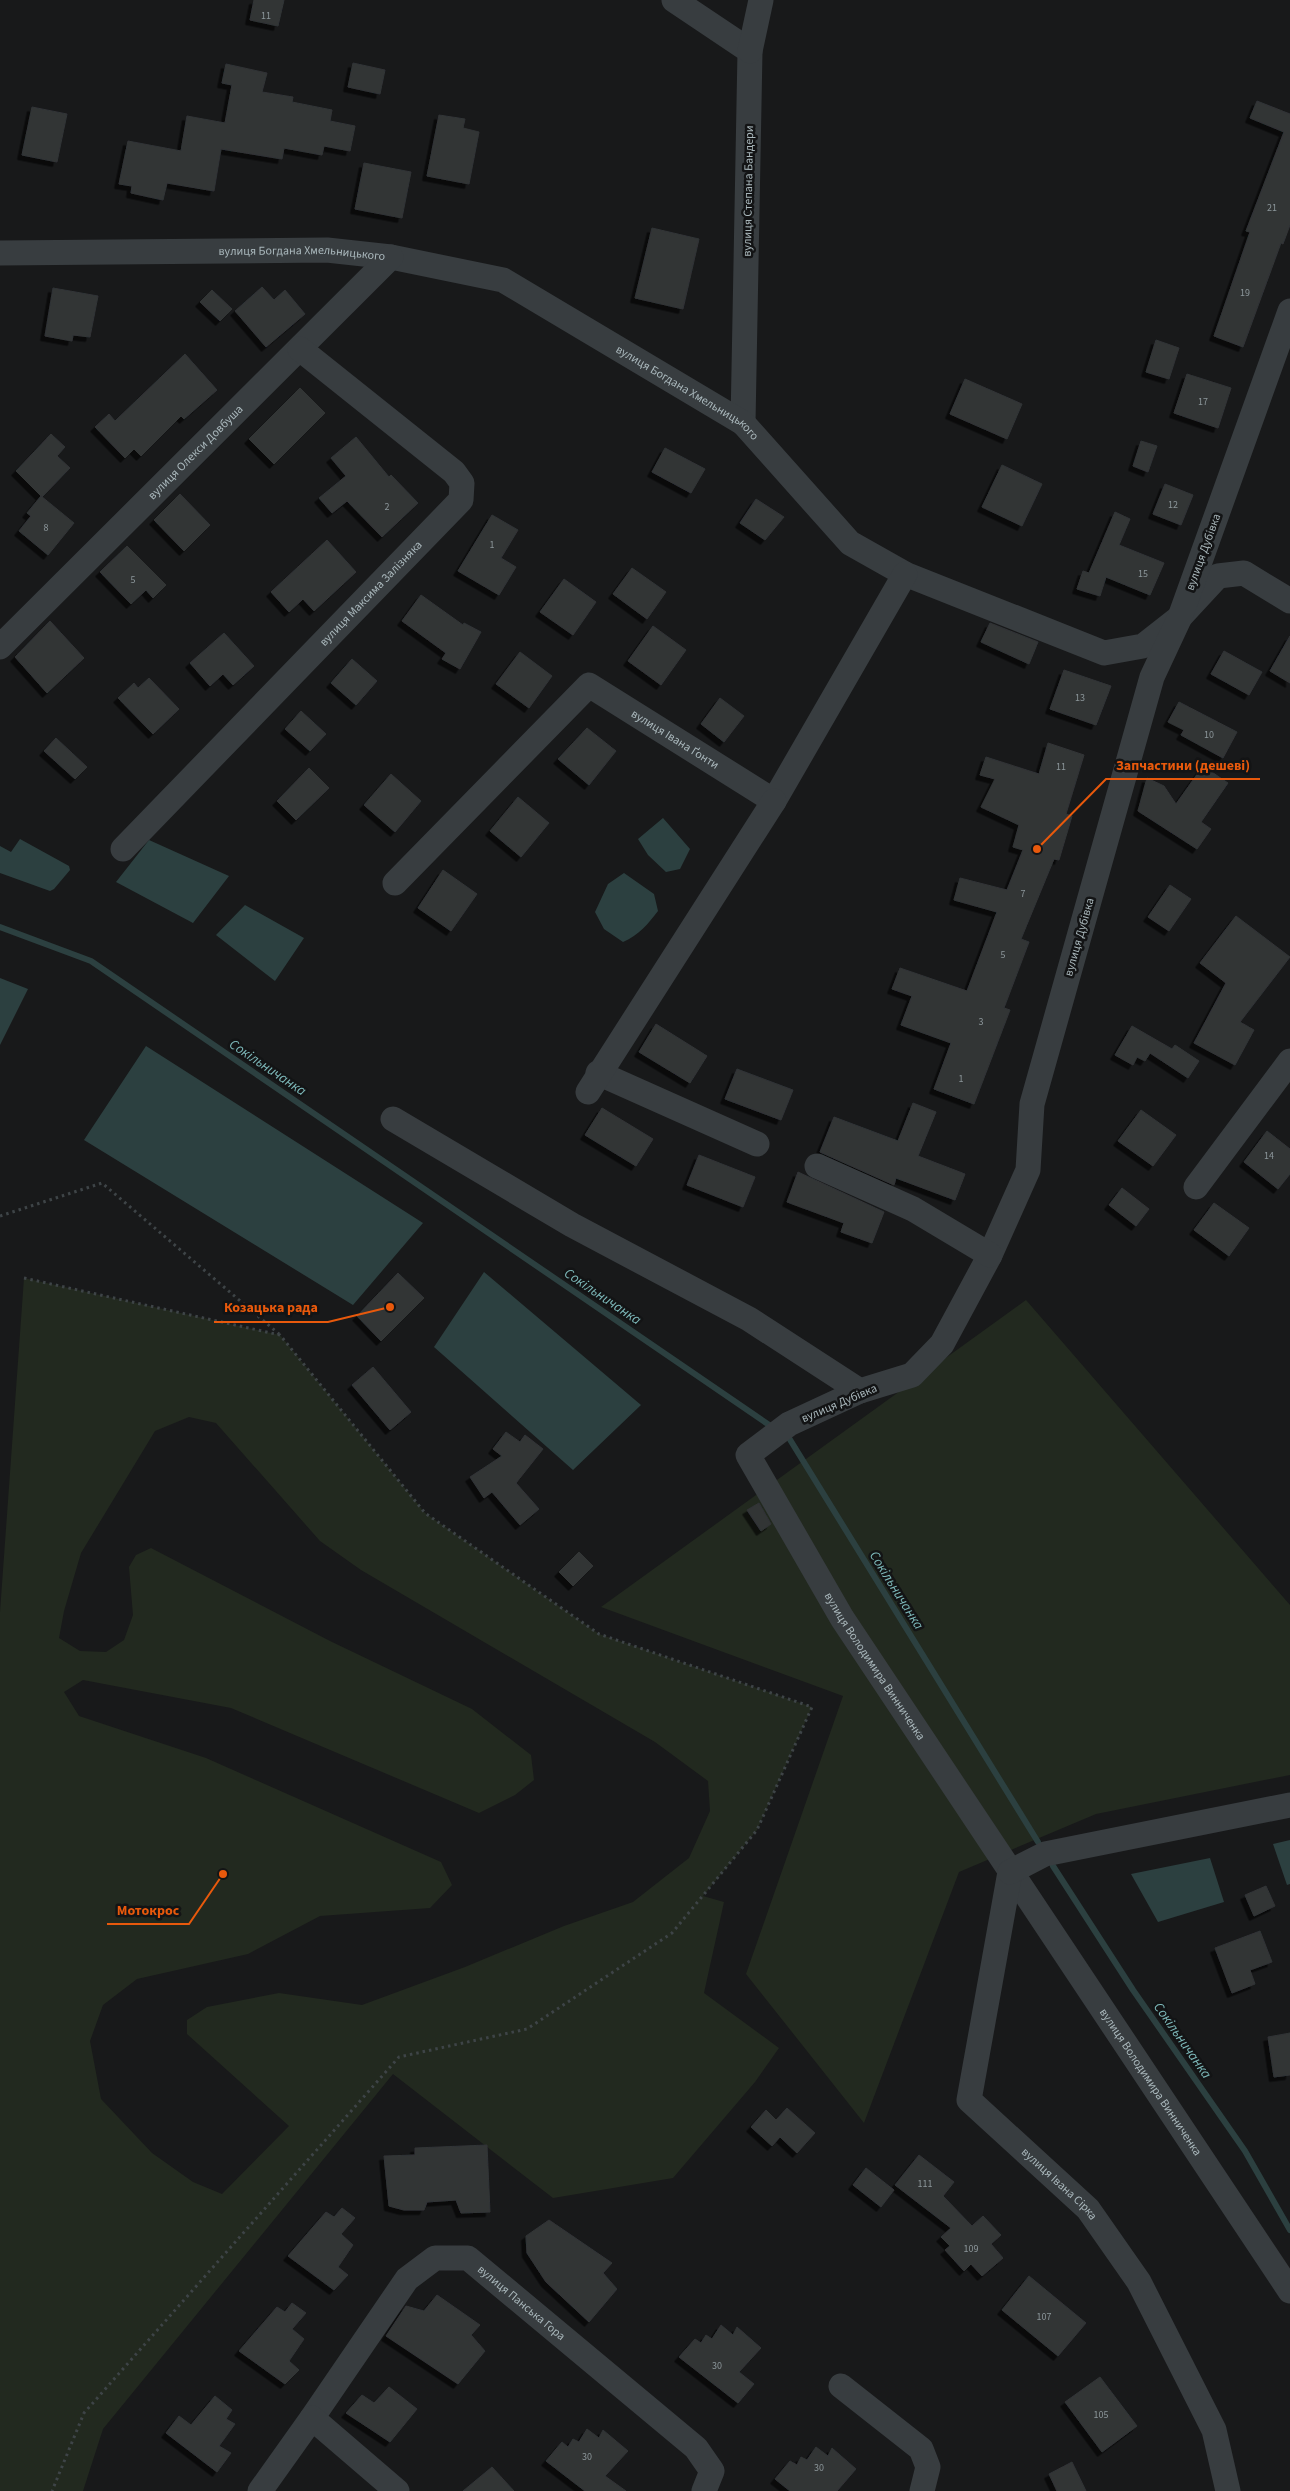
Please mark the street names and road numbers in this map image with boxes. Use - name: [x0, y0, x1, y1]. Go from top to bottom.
- street label: вулиця Степана Бандери: [739, 125, 758, 257]
- street label: вулиця Богдана Хмельницького: [218, 242, 386, 265]
- street label: вулиця Богдана Хмельницького: [612, 341, 763, 444]
- street label: вулиця Олекси Довбуша: [144, 401, 247, 504]
- street label: вулиця Дубівка: [1182, 511, 1225, 593]
- street label: вулиця Максима Залізняка: [316, 537, 426, 650]
- street label: вулиця Івана Ґонти: [628, 706, 722, 774]
- street label: вулиця Дубівка: [1060, 896, 1099, 978]
- street label: вулиця Дубівка: [799, 1380, 880, 1427]
- street label: вулиця Володимира Винниченка: [820, 1589, 929, 1744]
- street label: вулиця Володимира Винниченка: [1095, 2005, 1206, 2159]
- street label: вулиця Івана Сірка: [1017, 2144, 1101, 2224]
- street label: вулиця Панська Гора: [473, 2261, 569, 2345]

